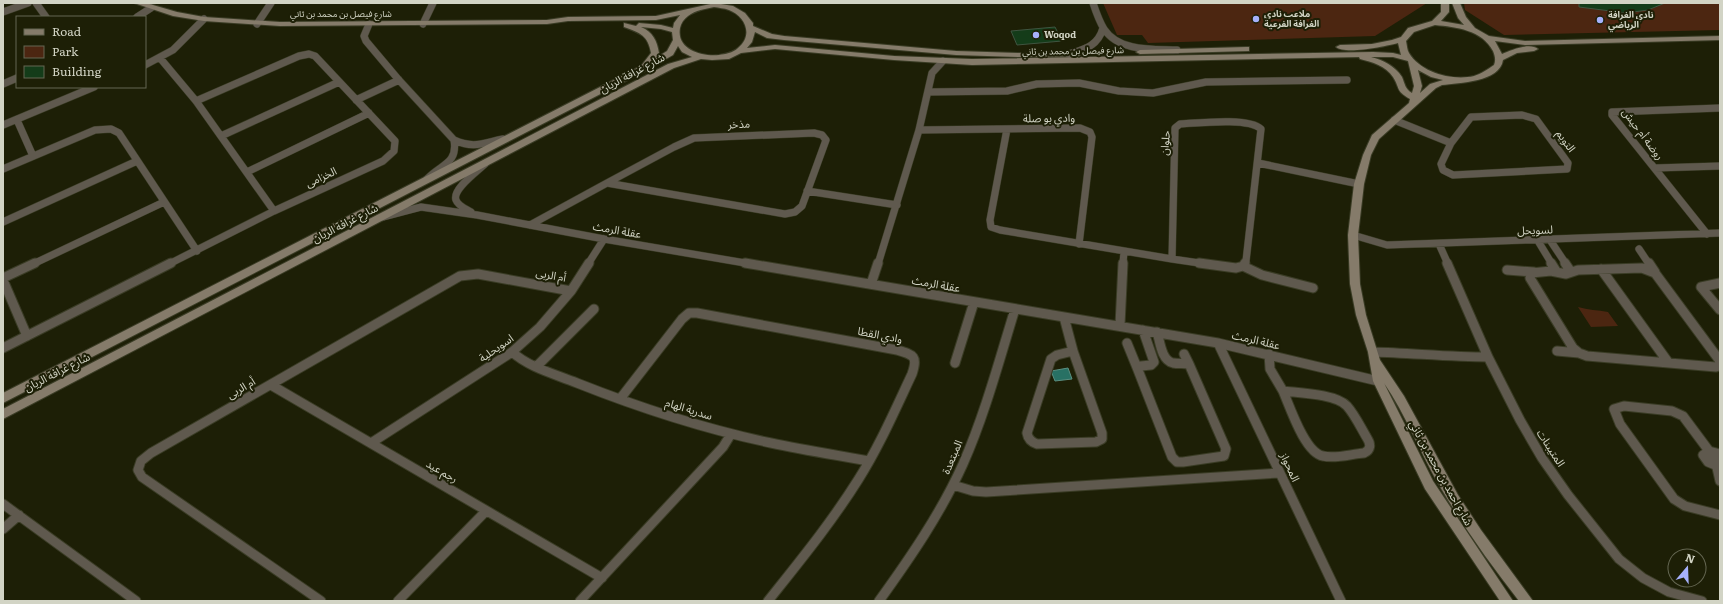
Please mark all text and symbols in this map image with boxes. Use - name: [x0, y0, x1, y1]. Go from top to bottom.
- street label: شارع فيصل بن محمد بن ثاني: [290, 6, 392, 21]
- place label: ملاعب نادي الغرافة الفرعية: [1264, 6, 1319, 30]
- place label: نادي الغرافة الرياضي: [1608, 7, 1654, 33]
- marker: ملاعب نادي الغرافة الفرعية: [1251, 14, 1261, 24]
- marker: نادي الغرافة الرياضي: [1595, 15, 1605, 25]
- legend: [16, 16, 146, 88]
- text: Road: [52, 22, 82, 40]
- place label: Woqod: [1044, 27, 1076, 41]
- marker: Woqod: [1031, 30, 1041, 40]
- text: Park: [52, 42, 79, 60]
- street label: شارع فيصل بن محمد بن ثاني: [1022, 42, 1124, 59]
- street label: شارع غرافة الريان: [596, 48, 668, 97]
- text: Building: [52, 62, 102, 80]
- street label: روضة أم حيش: [1618, 104, 1669, 163]
- street label: وادي بو صلة: [1023, 109, 1075, 128]
- street label: مذخر: [726, 115, 751, 131]
- street label: التويم: [1552, 126, 1580, 156]
- street label: حلوان: [1155, 129, 1173, 156]
- street label: الخزامى: [302, 162, 339, 190]
- street label: شارع غرافة الريان: [309, 199, 381, 246]
- street label: عقلة الرمث: [592, 217, 643, 241]
- street label: لسويحل: [1517, 220, 1553, 238]
- street label: أم الربى: [534, 263, 568, 286]
- street label: عقلة الرمث: [911, 271, 962, 295]
- street label: وادي القطا: [856, 322, 904, 349]
- street label: عقلة الرمث: [1231, 326, 1282, 352]
- street label: اسويحلية: [475, 329, 516, 365]
- street label: شارع غرافة الريان: [21, 348, 93, 395]
- street label: أم الربى: [223, 372, 258, 403]
- street label: سدرية الهام: [663, 393, 715, 424]
- street label: شارع احمد بن محمد بن ثاني: [1404, 417, 1478, 530]
- street label: المتيبنات: [1534, 426, 1570, 469]
- street label: المبتعدة: [937, 437, 965, 476]
- street label: المحواز: [1277, 448, 1305, 484]
- street label: رجم عيد: [423, 455, 461, 487]
- north arrow: [1667, 548, 1707, 588]
- text: N: [1684, 549, 1698, 567]

